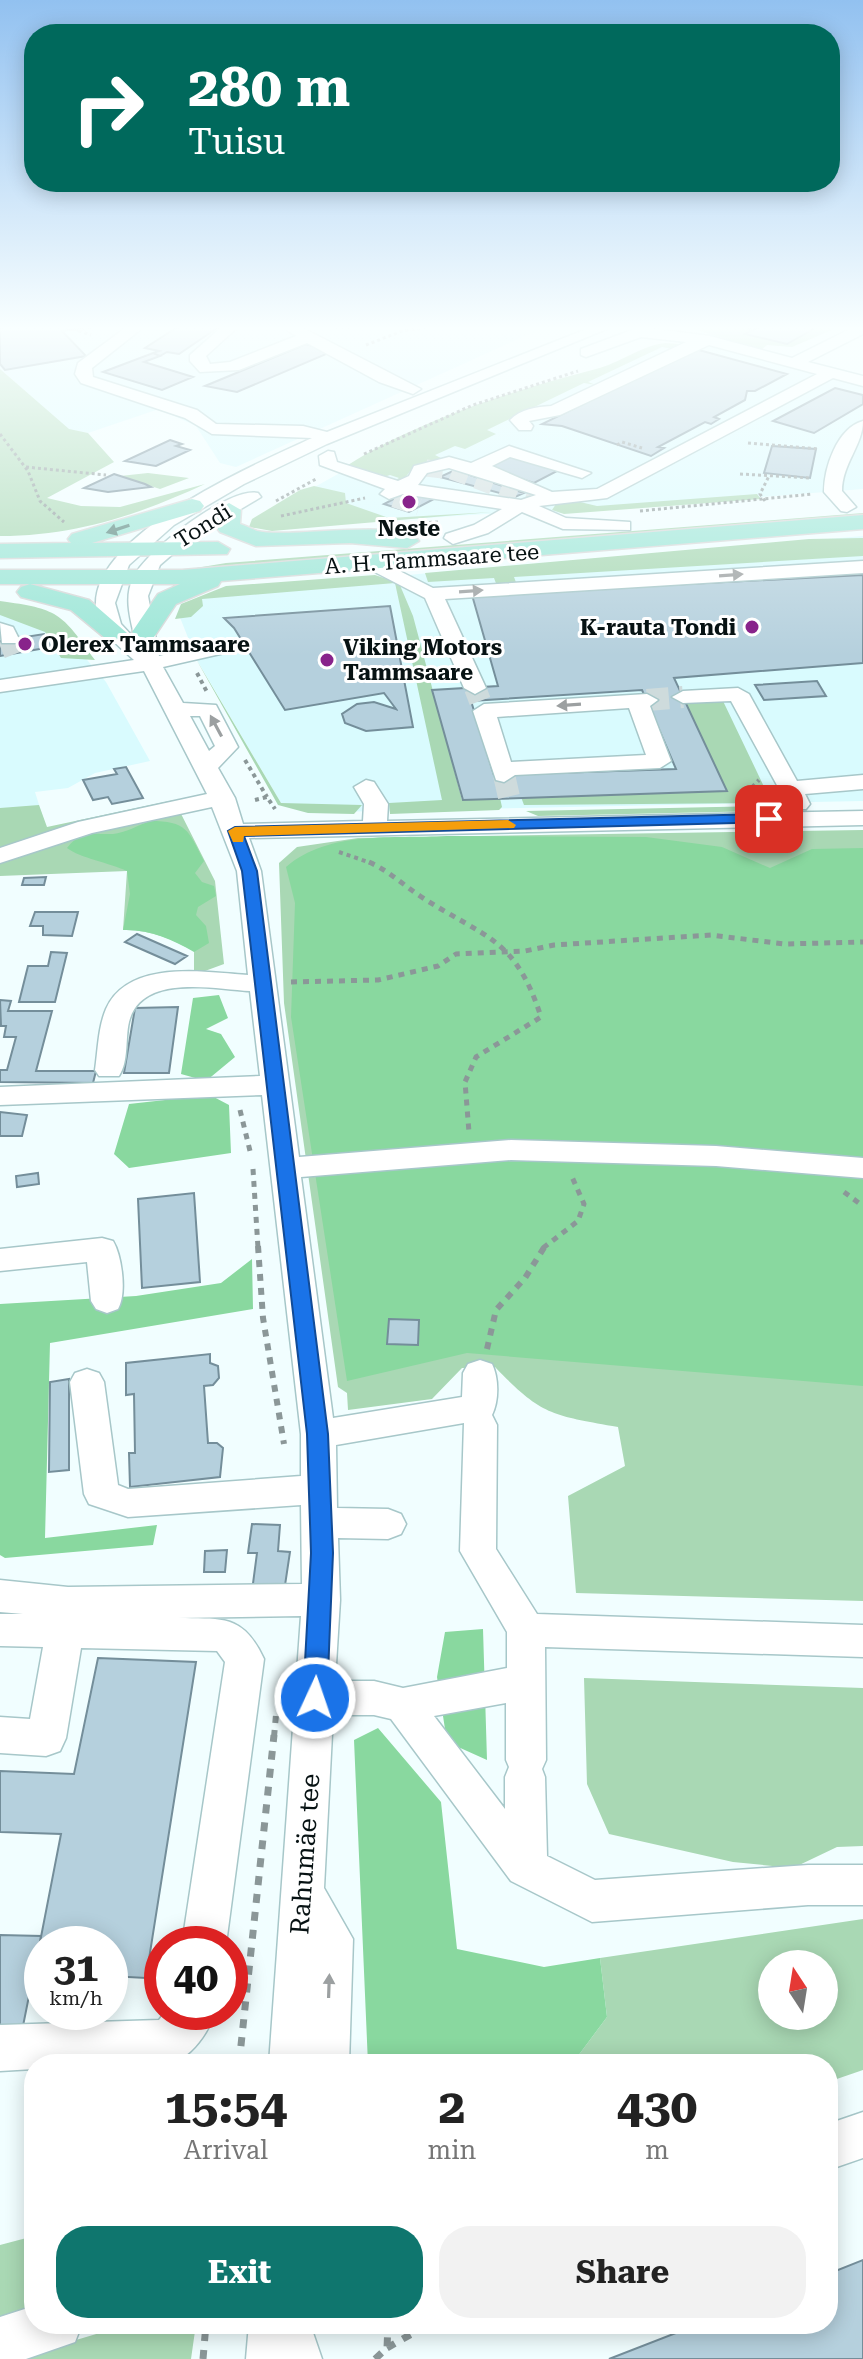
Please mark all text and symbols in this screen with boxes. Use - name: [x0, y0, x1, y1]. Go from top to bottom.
- text: 280 m: [188, 54, 350, 120]
- icon: right: [56, 56, 160, 160]
- text: Tuisu: [188, 121, 285, 163]
- marker: Neste: [400, 493, 418, 511]
- street label: Tondi: [170, 499, 236, 553]
- place label: Neste: [378, 516, 440, 541]
- one-way arrow: [105, 524, 129, 536]
- street label: A. H. Tammsaare tee: [324, 539, 540, 579]
- one-way arrow: [719, 568, 744, 581]
- one-way arrow: [459, 584, 484, 597]
- place label: K-rauta Tondi: [580, 615, 736, 640]
- marker: K-rauta Tondi: [743, 618, 761, 636]
- place label: Olerex Tammsaare: [41, 632, 250, 657]
- marker: Olerex Tammsaare: [16, 635, 34, 653]
- place label: Viking Motors Tammsaare: [343, 635, 502, 685]
- marker: Viking Motors Tammsaare: [318, 651, 336, 669]
- one-way arrow: [556, 699, 581, 712]
- one-way arrow: [209, 715, 222, 738]
- pin: [735, 785, 803, 853]
- icon: arrive: [747, 797, 791, 841]
- position arrow: [273, 1656, 357, 1740]
- street label: Rahumäe tee: [284, 1773, 326, 1935]
- speed limit sign: 40: [144, 1926, 248, 2030]
- text: 31: [54, 1944, 98, 1991]
- north arrow: [758, 1950, 838, 2030]
- map controls: [758, 1950, 838, 2030]
- one-way arrow: [323, 1973, 336, 1998]
- text: km/h: [49, 1986, 103, 2010]
- text: 15:54: [165, 2079, 287, 2135]
- text: 2: [438, 2079, 465, 2135]
- text: 430: [617, 2079, 697, 2135]
- text: Arrival: [184, 2135, 268, 2165]
- text: min: [428, 2135, 476, 2165]
- text: m: [645, 2135, 669, 2165]
- button: Exit: [56, 2226, 423, 2318]
- button: Share: [439, 2226, 806, 2318]

